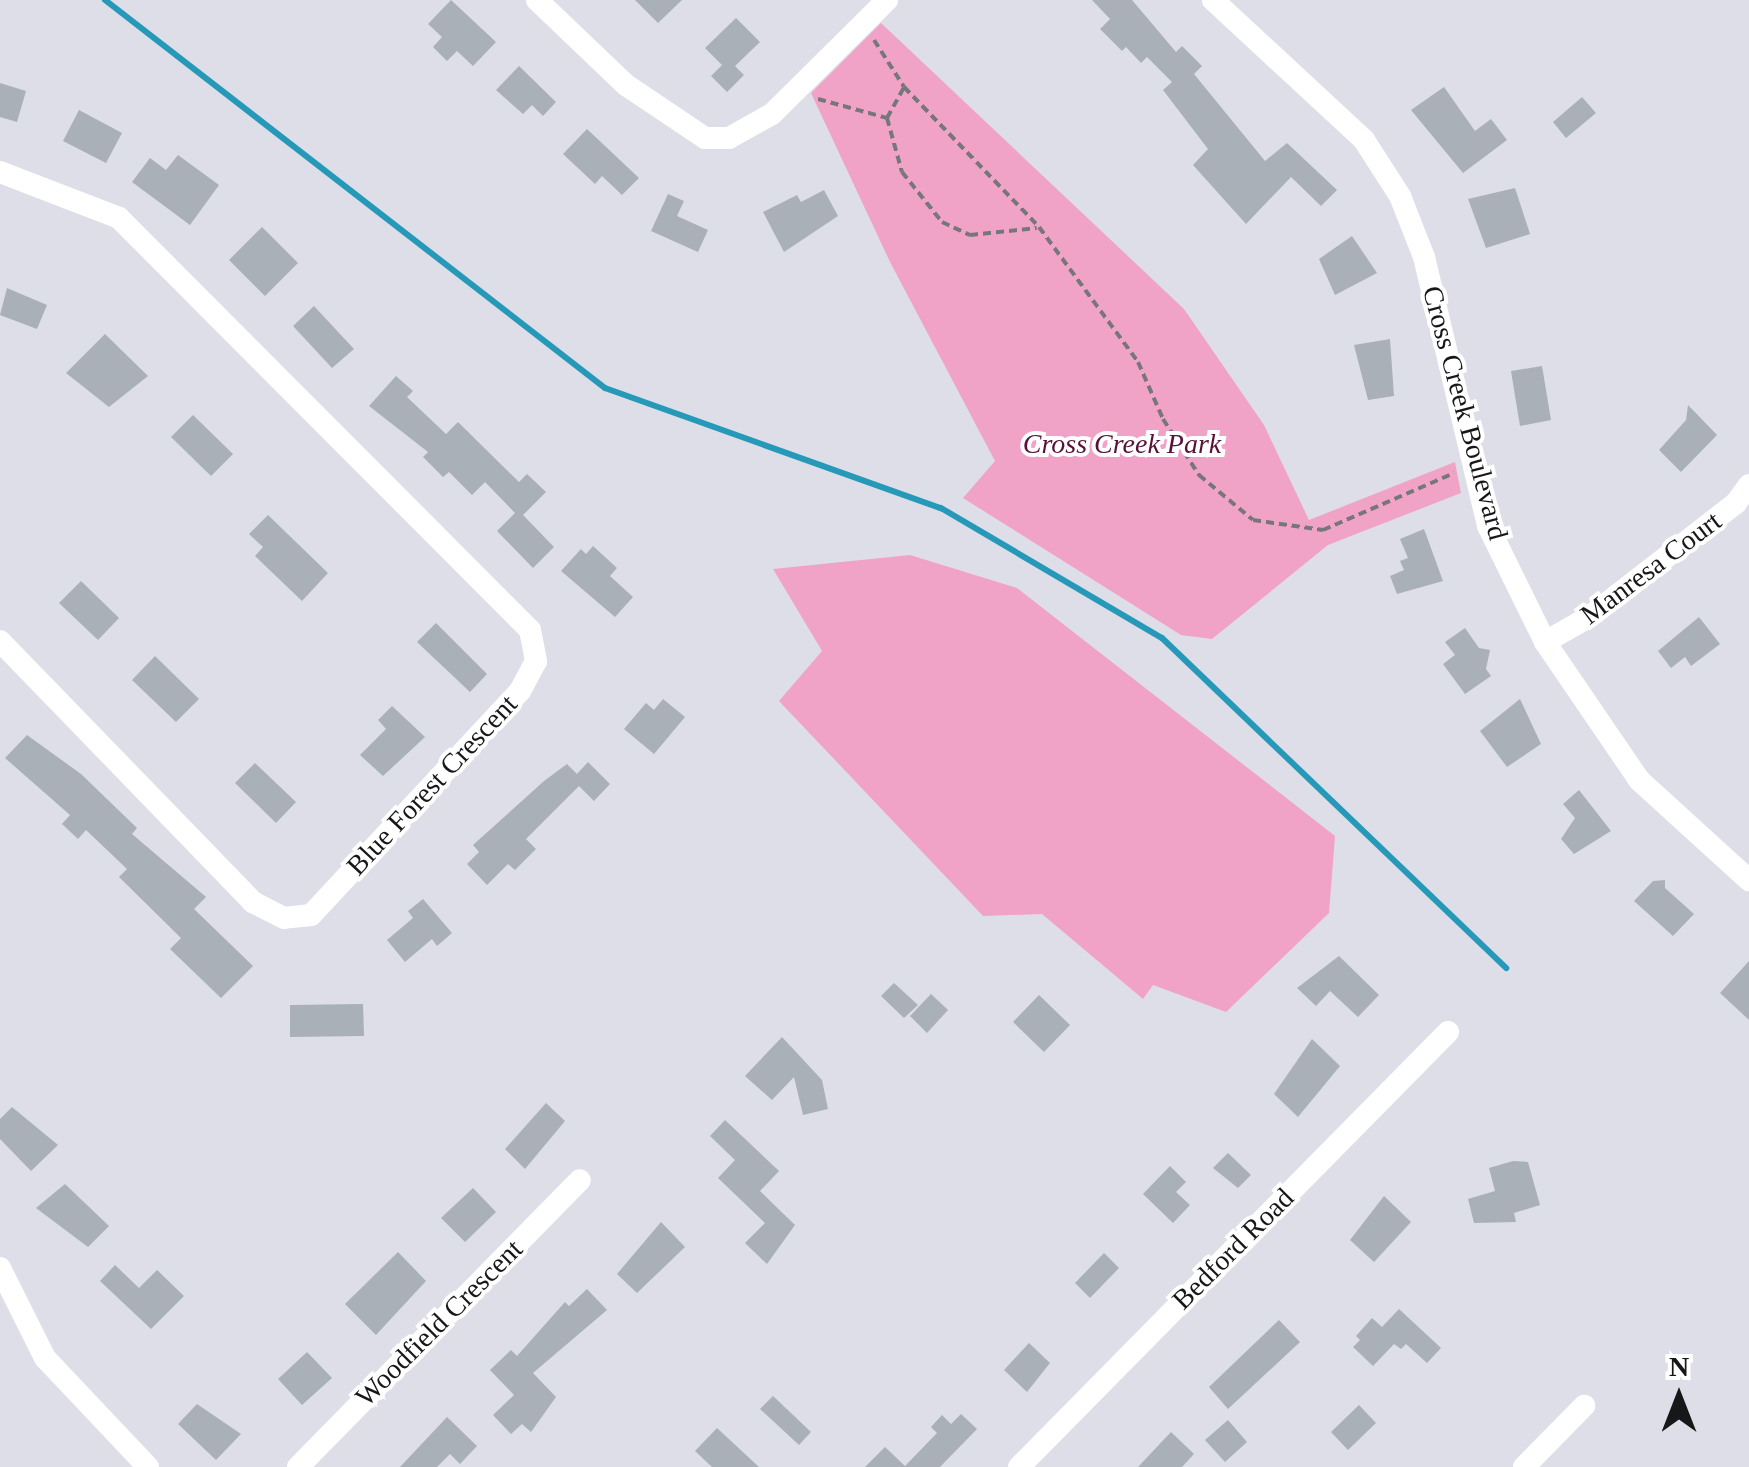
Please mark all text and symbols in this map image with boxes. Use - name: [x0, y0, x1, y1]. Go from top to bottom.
- street label: Cross Creek Boulevard: [1415, 282, 1515, 544]
- park label: Cross Creek Park: [1023, 427, 1221, 461]
- street label: Manresa Court: [1574, 504, 1728, 632]
- street label: Blue Forest Crescent: [340, 688, 524, 882]
- street label: Bedford Road: [1165, 1181, 1301, 1317]
- street label: Woodfield Crescent: [348, 1232, 530, 1414]
- north arrow: [1629, 1347, 1729, 1447]
- text: N: [1669, 1351, 1689, 1382]

